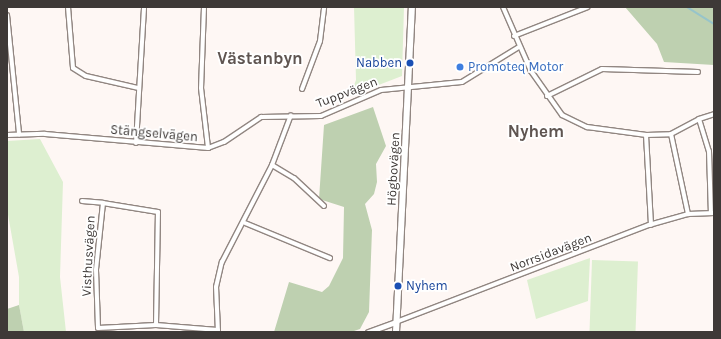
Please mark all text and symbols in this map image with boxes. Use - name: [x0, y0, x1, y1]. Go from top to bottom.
- district label: Västanbyn: [217, 49, 303, 69]
- place label: Nabben: [356, 55, 402, 71]
- marker: Nabben: [405, 58, 415, 68]
- place label: Promoteq Motor: [468, 59, 563, 75]
- marker: Promoteq Motor: [455, 62, 465, 72]
- street label: Tuppvägen: [314, 74, 380, 112]
- street label: Stängselvägen: [110, 122, 198, 146]
- district label: Nyhem: [508, 122, 564, 142]
- street label: Högbovägen: [384, 132, 404, 206]
- street label: Visthusvägen: [79, 215, 99, 297]
- street label: Norrsidavägen: [508, 230, 594, 276]
- place label: Nyhem: [406, 278, 448, 294]
- marker: Nyhem: [393, 281, 403, 291]

